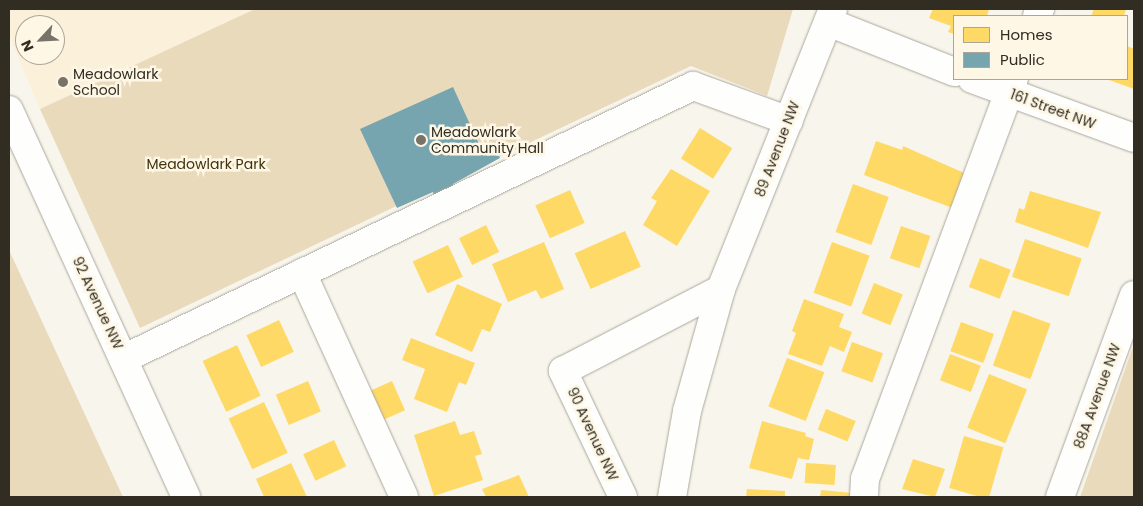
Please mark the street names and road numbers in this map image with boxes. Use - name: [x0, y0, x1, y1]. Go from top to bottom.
- street label: 161 Street NW: [1008, 86, 1098, 132]
- street label: 89 Avenue NW: [751, 99, 803, 199]
- street label: 92 Avenue NW: [69, 254, 127, 352]
- street label: 88A Avenue NW: [1070, 341, 1124, 451]
- street label: 90 Avenue NW: [564, 385, 622, 483]

